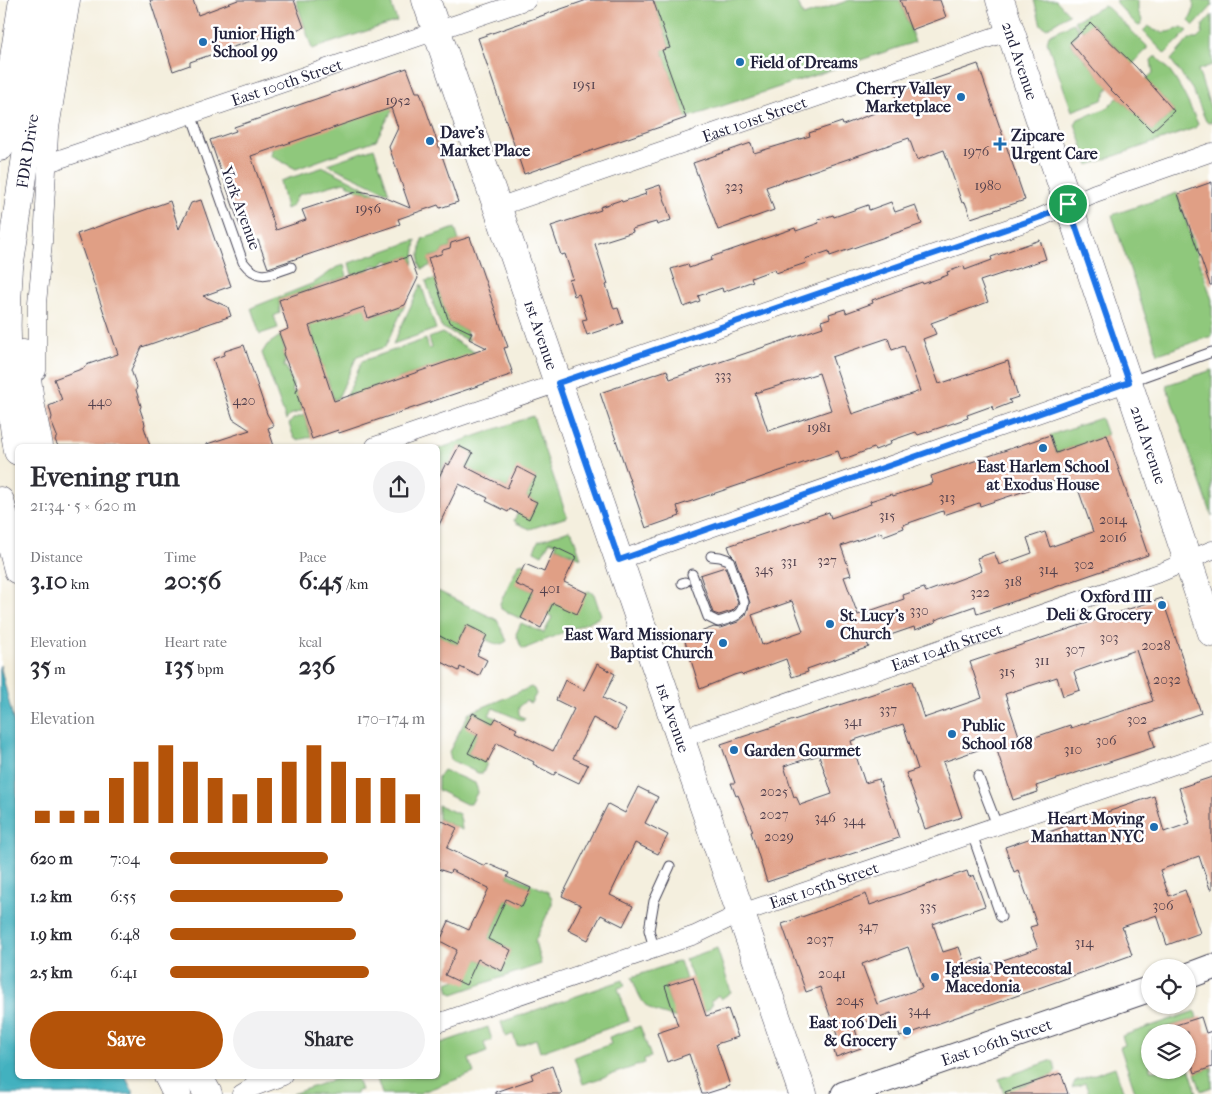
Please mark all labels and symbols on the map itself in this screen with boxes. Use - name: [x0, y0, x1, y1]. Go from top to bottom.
- street label: 2nd Avenue: [998, 19, 1042, 102]
- place label: Junior High School 99: [211, 24, 296, 62]
- marker: Junior High School 99: [197, 36, 209, 48]
- place label: Field of Dreams: [749, 53, 858, 72]
- street label: East 100th Street: [229, 54, 345, 109]
- marker: Field of Dreams: [734, 56, 746, 68]
- house number: 1951: [572, 76, 596, 93]
- place label: Cherry Valley Marketplace: [856, 79, 952, 117]
- marker: Cherry Valley Marketplace: [955, 91, 967, 103]
- house number: 1952: [385, 92, 411, 109]
- street label: East 101st Street: [699, 92, 809, 146]
- street label: FDR Drive: [12, 113, 42, 189]
- place label: Dave's Market Place: [439, 123, 530, 160]
- place label: Zipcare Urgent Care: [1010, 126, 1098, 164]
- marker: Dave's Market Place: [424, 135, 436, 147]
- marker: Zipcare Urgent Care: [993, 137, 1007, 151]
- house number: 1976: [963, 143, 990, 160]
- street label: York Avenue: [217, 163, 265, 252]
- house number: 1980: [974, 177, 1002, 194]
- house number: 323: [725, 178, 743, 195]
- pin: [1047, 183, 1089, 225]
- house number: 1956: [355, 200, 381, 217]
- street label: 1st Avenue: [521, 297, 562, 372]
- house number: 333: [714, 367, 732, 384]
- house number: 420: [232, 392, 256, 409]
- house number: 440: [88, 393, 112, 410]
- street label: 2nd Avenue: [1127, 403, 1171, 486]
- house number: 1981: [807, 419, 831, 436]
- marker: East Harlem School at Exodus House: [1037, 442, 1049, 454]
- place label: East Harlem School at Exodus House: [977, 457, 1110, 494]
- house number: 313: [939, 489, 955, 506]
- house number: 315: [879, 507, 895, 524]
- house number: 2014: [1099, 511, 1128, 528]
- house number: 2016: [1099, 529, 1127, 546]
- house number: 327: [817, 552, 837, 569]
- house number: 331: [781, 553, 797, 570]
- house number: 302: [1074, 556, 1094, 573]
- house number: 345: [754, 561, 774, 578]
- house number: 314: [1038, 561, 1058, 578]
- house number: 318: [1004, 573, 1022, 590]
- house number: 401: [540, 580, 560, 597]
- house number: 322: [970, 584, 990, 601]
- place label: Oxford III Deli & Grocery: [1046, 587, 1153, 625]
- marker: Oxford III Deli & Grocery: [1156, 599, 1168, 611]
- house number: 330: [909, 602, 929, 619]
- place label: St. Lucy's Church: [840, 606, 904, 643]
- marker: St. Lucy's Church: [824, 618, 836, 630]
- street label: East 104th Street: [888, 619, 1005, 675]
- place label: East Ward Missionary Baptist Church: [564, 625, 714, 663]
- house number: 303: [1099, 629, 1119, 646]
- marker: East Ward Missionary Baptist Church: [717, 637, 729, 649]
- house number: 2028: [1141, 637, 1171, 654]
- house number: 307: [1065, 641, 1085, 658]
- house number: 311: [1034, 652, 1050, 669]
- house number: 315: [999, 663, 1015, 680]
- house number: 2032: [1153, 671, 1181, 688]
- street label: 1st Avenue: [653, 680, 694, 755]
- house number: 337: [879, 701, 897, 718]
- house number: 302: [1127, 711, 1147, 728]
- house number: 341: [843, 713, 863, 730]
- place label: Public School 168: [962, 716, 1032, 753]
- marker: Public School 168: [946, 728, 958, 740]
- house number: 306: [1095, 732, 1117, 749]
- place label: Garden Gourmet: [744, 741, 861, 760]
- house number: 310: [1064, 741, 1082, 758]
- marker: Garden Gourmet: [728, 744, 740, 756]
- house number: 2025: [760, 783, 788, 800]
- house number: 2027: [760, 806, 789, 823]
- house number: 346: [814, 809, 836, 826]
- place label: Heart Moving Manhattan NYC: [1030, 809, 1144, 846]
- house number: 344: [843, 812, 866, 829]
- marker: Heart Moving Manhattan NYC: [1148, 821, 1160, 833]
- house number: 2029: [764, 828, 794, 845]
- street label: East 105th Street: [767, 857, 881, 912]
- house number: 306: [1152, 897, 1174, 914]
- house number: 335: [919, 898, 937, 915]
- house number: 347: [858, 918, 878, 935]
- house number: 2037: [806, 931, 834, 948]
- house number: 314: [1074, 934, 1094, 951]
- place label: Iglesia Pentecostal Macedonia: [944, 959, 1073, 996]
- house number: 2041: [818, 965, 846, 982]
- marker: Iglesia Pentecostal Macedonia: [929, 971, 941, 983]
- house number: 2045: [836, 992, 864, 1009]
- house number: 344: [908, 1002, 931, 1019]
- place label: East 106 Deli & Grocery: [809, 1013, 898, 1051]
- street label: East 106th Street: [938, 1014, 1054, 1070]
- marker: East 106 Deli & Grocery: [901, 1025, 913, 1037]

